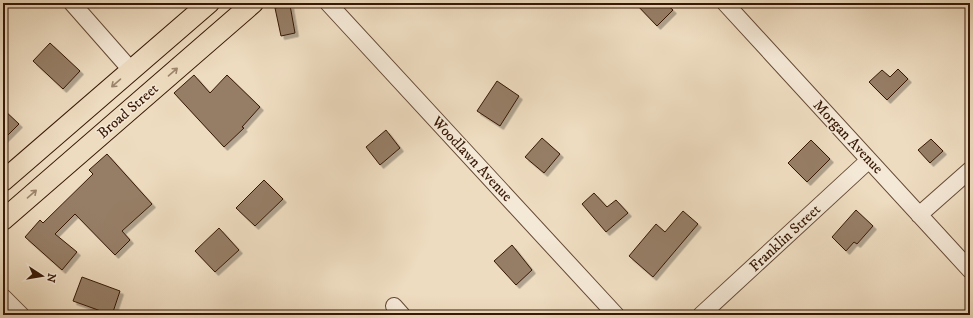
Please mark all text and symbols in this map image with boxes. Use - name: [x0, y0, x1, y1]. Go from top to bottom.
- one-way arrow: [168, 68, 178, 77]
- street label: Broad Street: [94, 79, 163, 143]
- one-way arrow: [111, 79, 121, 88]
- street label: Morgan Avenue: [809, 96, 887, 178]
- street label: Woodlawn Avenue: [427, 112, 516, 206]
- one-way arrow: [27, 190, 37, 199]
- street label: Franklin Street: [745, 200, 825, 276]
- north arrow: [22, 256, 62, 296]
- text: N: [43, 272, 59, 284]

